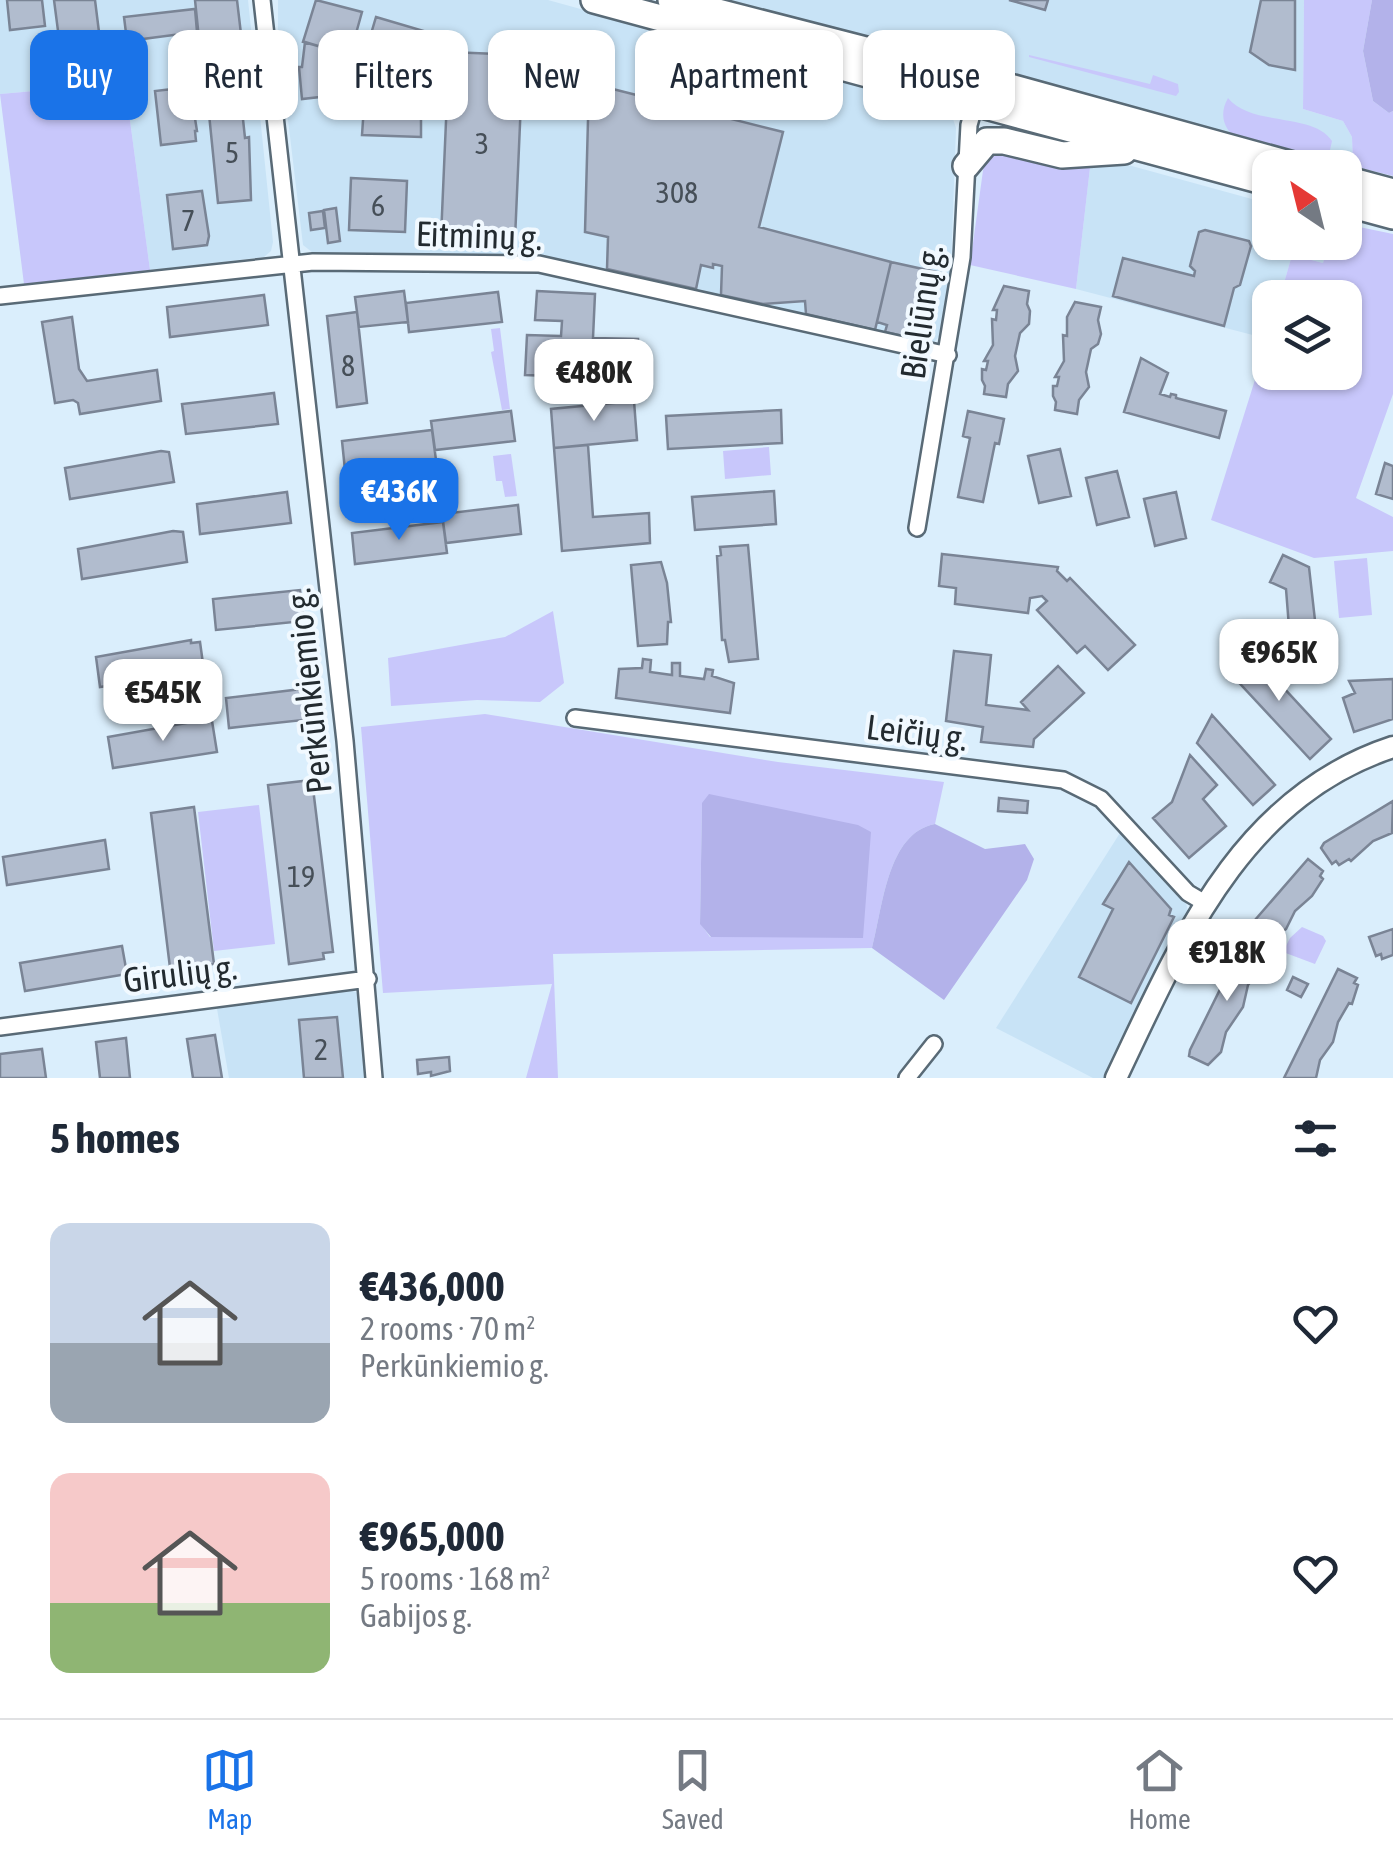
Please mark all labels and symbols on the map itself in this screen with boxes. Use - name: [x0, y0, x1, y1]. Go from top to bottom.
- house number: 3: [475, 126, 489, 160]
- house number: 5: [225, 135, 239, 169]
- north arrow: [1252, 150, 1362, 260]
- house number: 308: [656, 175, 698, 209]
- house number: 6: [371, 188, 385, 222]
- house number: 7: [181, 203, 195, 237]
- street label: Eitminų g.: [415, 213, 543, 257]
- street label: Bieliūnų g.: [892, 243, 950, 381]
- pin: €480K: [524, 339, 664, 424]
- house number: 8: [341, 348, 355, 382]
- pin: €436K: [329, 458, 469, 543]
- street label: Perkūnkiemio g.: [277, 586, 339, 796]
- pin: €965K: [1209, 619, 1349, 704]
- pin: €545K: [93, 659, 233, 744]
- street label: Leičių g.: [864, 706, 970, 758]
- house number: 19: [287, 859, 315, 893]
- pin: €918K: [1157, 919, 1297, 1004]
- street label: Girulių g.: [121, 946, 239, 1000]
- house number: 2: [314, 1032, 328, 1066]

